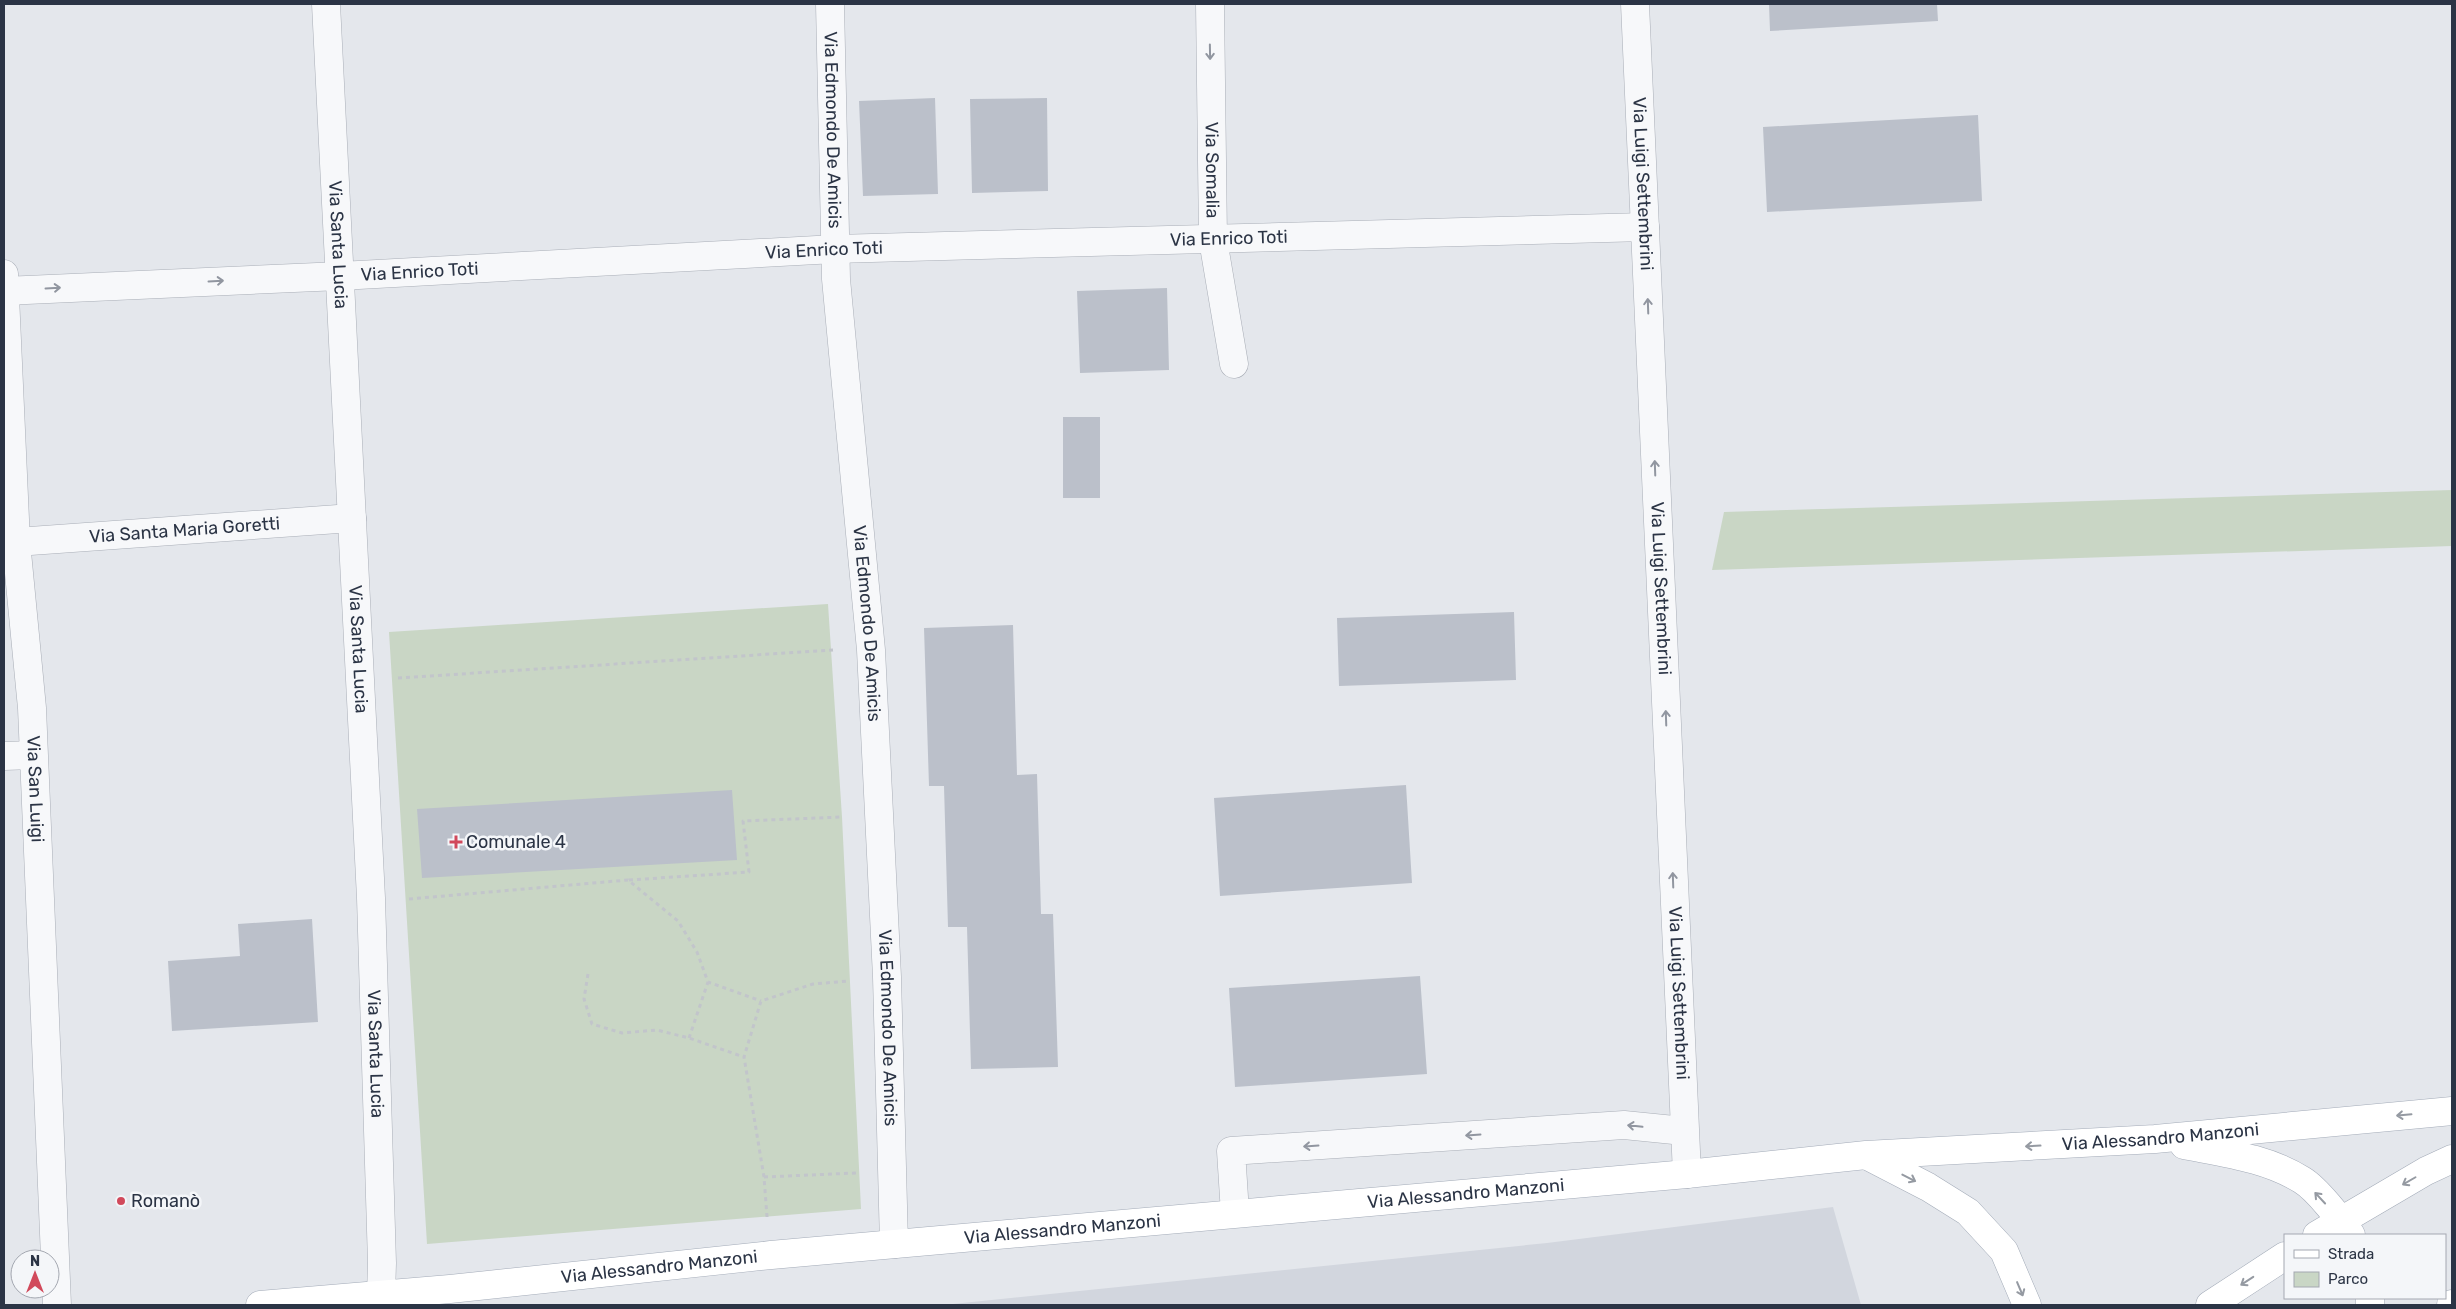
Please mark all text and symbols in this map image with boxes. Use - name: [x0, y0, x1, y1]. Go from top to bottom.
- street label: Via Edmondo De Amicis: [820, 31, 846, 229]
- one-way arrow: [1205, 44, 1215, 60]
- street label: Via Luigi Settembrini: [1628, 97, 1658, 271]
- street label: Via Somalia: [1200, 122, 1224, 218]
- street label: Via Santa Lucia: [324, 180, 352, 310]
- street label: Via Enrico Toti: [1169, 226, 1288, 251]
- street label: Via Enrico Toti: [764, 237, 883, 264]
- street label: Via Enrico Toti: [360, 257, 479, 286]
- one-way arrow: [207, 277, 223, 286]
- one-way arrow: [45, 284, 61, 293]
- one-way arrow: [1644, 298, 1653, 314]
- one-way arrow: [1651, 460, 1660, 476]
- street label: Via Luigi Settembrini: [1646, 501, 1676, 676]
- street label: Via Santa Maria Goretti: [88, 512, 281, 548]
- street label: Via Edmondo De Amicis: [848, 524, 885, 722]
- street label: Via Santa Lucia: [344, 584, 373, 714]
- one-way arrow: [1661, 710, 1671, 726]
- street label: Via San Luigi: [22, 735, 49, 843]
- place label: Comunale 4: [466, 831, 566, 853]
- marker: Comunale 4: [450, 836, 462, 848]
- one-way arrow: [1668, 873, 1678, 889]
- street label: Via Luigi Settembrini: [1664, 906, 1694, 1080]
- street label: Via Edmondo De Amicis: [874, 929, 902, 1127]
- street label: Via Santa Lucia: [363, 989, 389, 1118]
- one-way arrow: [2396, 1110, 2412, 1120]
- street label: Via Alessandro Manzoni: [2061, 1118, 2260, 1155]
- one-way arrow: [1628, 1121, 1644, 1131]
- one-way arrow: [1466, 1130, 1482, 1140]
- one-way arrow: [1303, 1141, 1319, 1151]
- one-way arrow: [2025, 1141, 2041, 1150]
- one-way arrow: [1902, 1173, 1917, 1183]
- street label: Via Alessandro Manzoni: [1366, 1174, 1565, 1213]
- one-way arrow: [2402, 1176, 2416, 1186]
- place label: Romanò: [131, 1190, 200, 1212]
- one-way arrow: [2314, 1191, 2326, 1204]
- marker: Romanò: [115, 1195, 127, 1207]
- street label: Via Alessandro Manzoni: [963, 1210, 1162, 1249]
- legend: [2284, 1234, 2446, 1299]
- street label: Via Alessandro Manzoni: [560, 1245, 759, 1288]
- text: Strada: [2328, 1245, 2374, 1263]
- north arrow: [10, 1249, 60, 1299]
- text: N: [30, 1253, 40, 1270]
- text: Parco: [2328, 1270, 2368, 1288]
- one-way arrow: [2241, 1276, 2255, 1286]
- one-way arrow: [2016, 1281, 2025, 1297]

